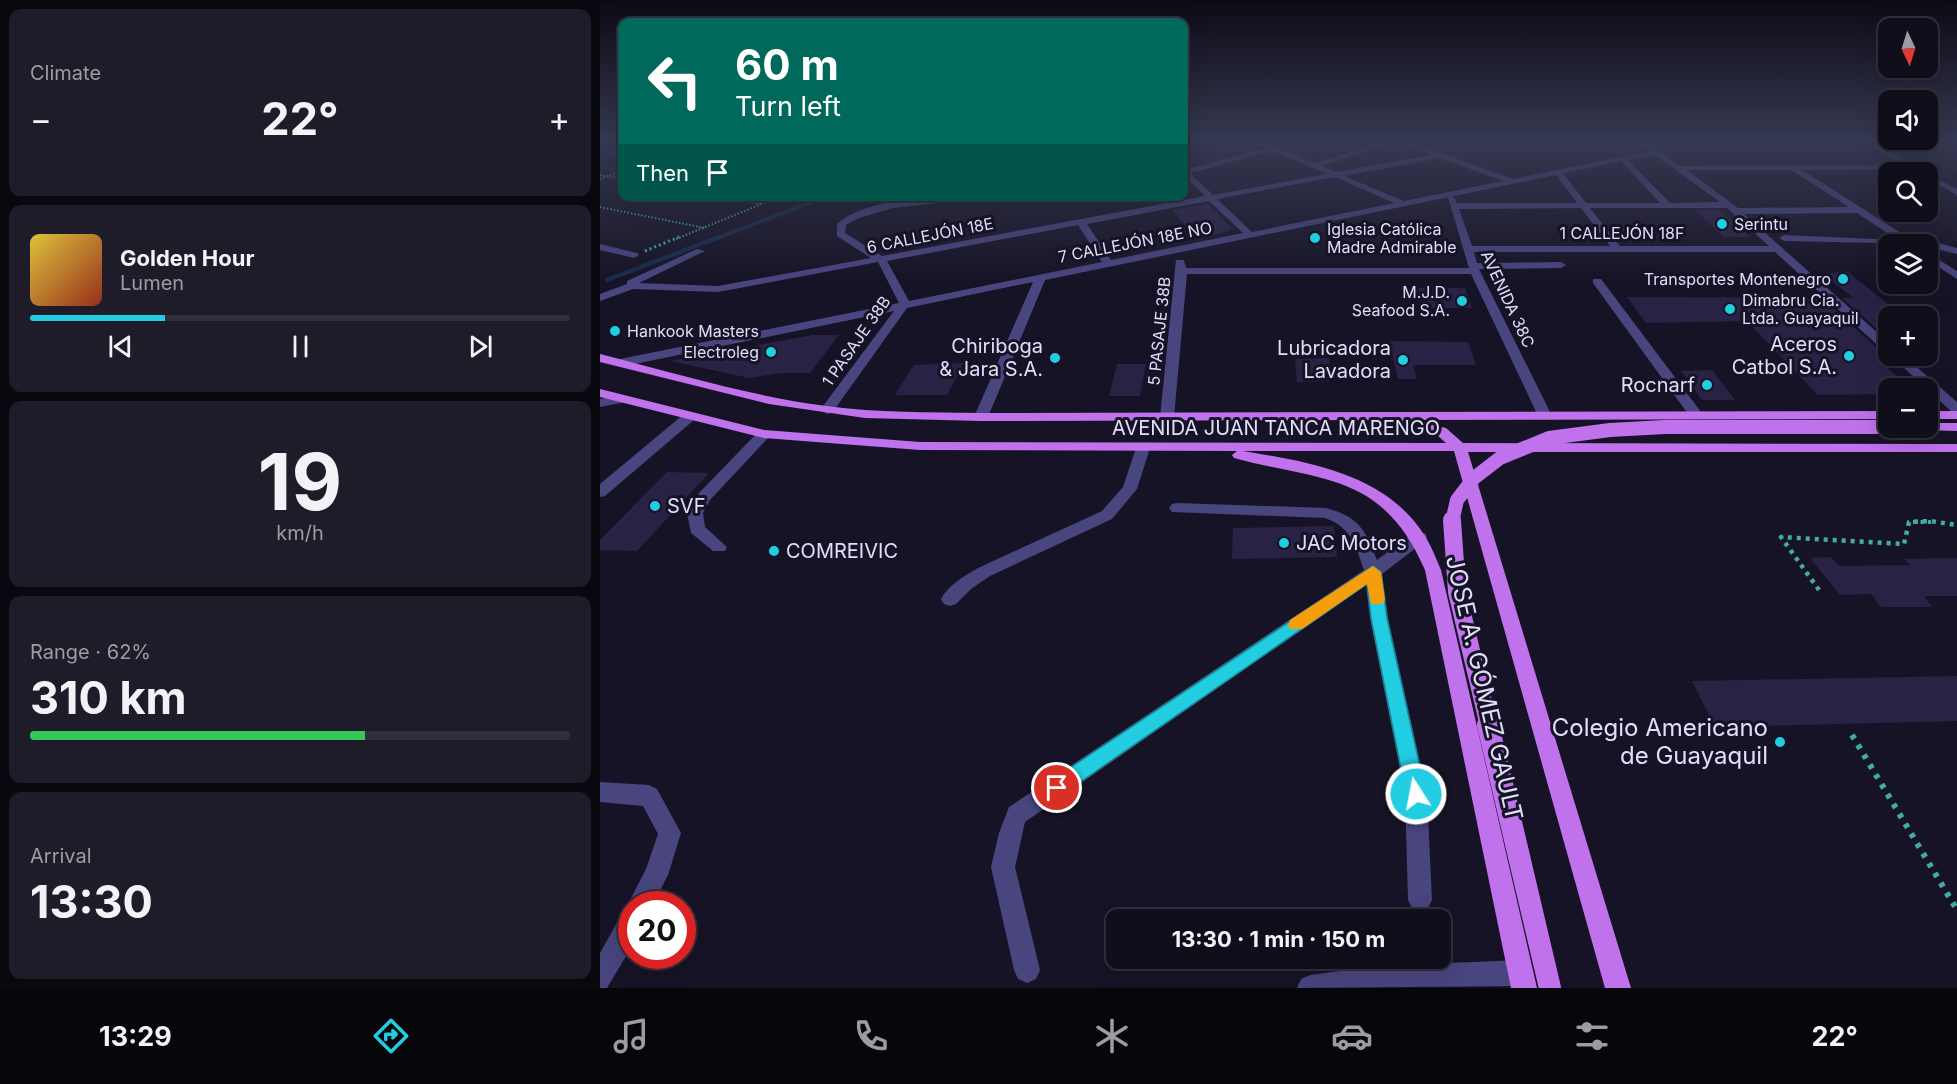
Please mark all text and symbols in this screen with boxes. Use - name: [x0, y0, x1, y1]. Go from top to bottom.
- north arrow: [1878, 18, 1938, 78]
- map controls: [1878, 18, 1938, 438]
- text: 60 m: [735, 39, 839, 90]
- icon: left: [636, 42, 714, 120]
- text: Climate: [30, 61, 101, 85]
- text: Turn left: [735, 90, 841, 123]
- button: sound: [1878, 90, 1938, 150]
- text: 22°: [261, 91, 339, 146]
- text: −: [30, 99, 52, 139]
- text: +: [548, 99, 570, 139]
- icon: arrive: [701, 156, 734, 189]
- text: Then: [636, 160, 689, 186]
- button: search: [1878, 162, 1938, 222]
- street label: 6 CALLEJÓN 18E: [865, 213, 995, 257]
- place label: Serintu: [1734, 214, 1788, 234]
- street label: 7 CALLEJÓN 18E NO: [1056, 217, 1214, 267]
- marker: Serintu: [1715, 217, 1729, 231]
- place label: Iglesia Católica Madre Admirable: [1327, 219, 1457, 257]
- street label: 1 CALLEJÓN 18F: [1560, 223, 1684, 243]
- marker: Iglesia Católica Madre Admirable: [1308, 231, 1322, 245]
- button: layers: [1878, 234, 1938, 294]
- text: Golden Hour: [120, 245, 254, 271]
- street label: AVENIDA 38C: [1477, 247, 1539, 351]
- place label: Transportes Montenegro: [1644, 269, 1831, 289]
- text: Lumen: [120, 271, 184, 295]
- marker: Transportes Montenegro: [1836, 272, 1850, 286]
- street label: 5 PASAJE 38B: [1143, 276, 1175, 386]
- place label: M.J.D. Seafood S.A.: [1352, 282, 1450, 320]
- place label: Dimabru Cia. Ltda. Guayaquil: [1742, 290, 1859, 328]
- street label: 1 PASAJE 38B: [817, 292, 895, 390]
- marker: M.J.D. Seafood S.A.: [1455, 294, 1469, 308]
- marker: Dimabru Cia. Ltda. Guayaquil: [1723, 302, 1737, 316]
- button: +: [1878, 306, 1938, 366]
- place label: Hankook Masters: [627, 321, 759, 341]
- marker: Hankook Masters: [608, 324, 622, 338]
- icon: previous: [104, 330, 137, 363]
- icon: pause: [284, 330, 317, 363]
- icon: next: [464, 330, 497, 363]
- place label: Aceros Catbol S.A.: [1732, 332, 1837, 379]
- place label: Chiriboga & Jara S.A.: [939, 334, 1043, 381]
- place label: Lubricadora Lavadora: [1277, 336, 1391, 383]
- place label: Electroleg: [683, 342, 759, 362]
- marker: Electroleg: [764, 345, 778, 359]
- marker: Aceros Catbol S.A.: [1842, 349, 1856, 363]
- marker: Chiriboga & Jara S.A.: [1048, 351, 1062, 365]
- marker: Lubricadora Lavadora: [1396, 353, 1410, 367]
- place label: Rocnarf: [1621, 373, 1696, 397]
- marker: Rocnarf: [1700, 378, 1714, 392]
- button: −: [1878, 378, 1938, 438]
- street label: AVENIDA JUAN TANCA MARENGO: [1112, 416, 1440, 440]
- text: 19: [258, 434, 342, 529]
- place label: SVF: [667, 494, 705, 518]
- marker: SVF: [648, 499, 662, 513]
- text: km/h: [276, 521, 324, 545]
- place label: JAC Motors: [1296, 531, 1407, 555]
- marker: JAC Motors: [1277, 536, 1291, 550]
- place label: COMREIVIC: [786, 539, 898, 563]
- marker: COMREIVIC: [767, 544, 781, 558]
- street label: JOSE A. GÓMEZ GAULT: [1440, 553, 1529, 823]
- text: Range · 62%: [30, 640, 151, 664]
- text: 310 km: [30, 670, 187, 725]
- place label: Colegio Americano de Guayaquil: [1552, 713, 1768, 770]
- marker: Colegio Americano de Guayaquil: [1773, 735, 1787, 749]
- pin: [1031, 762, 1082, 813]
- position arrow: [1384, 762, 1448, 826]
- icon: arrive: [1040, 771, 1073, 804]
- text: Arrival: [30, 844, 92, 868]
- text: 13:30: [30, 874, 153, 929]
- speed limit sign: 20: [618, 891, 696, 969]
- text: 13:30 · 1 min · 150 m: [1172, 926, 1385, 952]
- icon: directions: [370, 1015, 412, 1057]
- icon: music: [610, 1015, 652, 1057]
- icon: phone: [850, 1015, 892, 1057]
- icon: climate: [1091, 1015, 1133, 1057]
- icon: car: [1331, 1015, 1373, 1057]
- icon: filters: [1571, 1015, 1613, 1057]
- text: 13:29: [99, 1020, 172, 1053]
- text: 22°: [1811, 1020, 1858, 1053]

